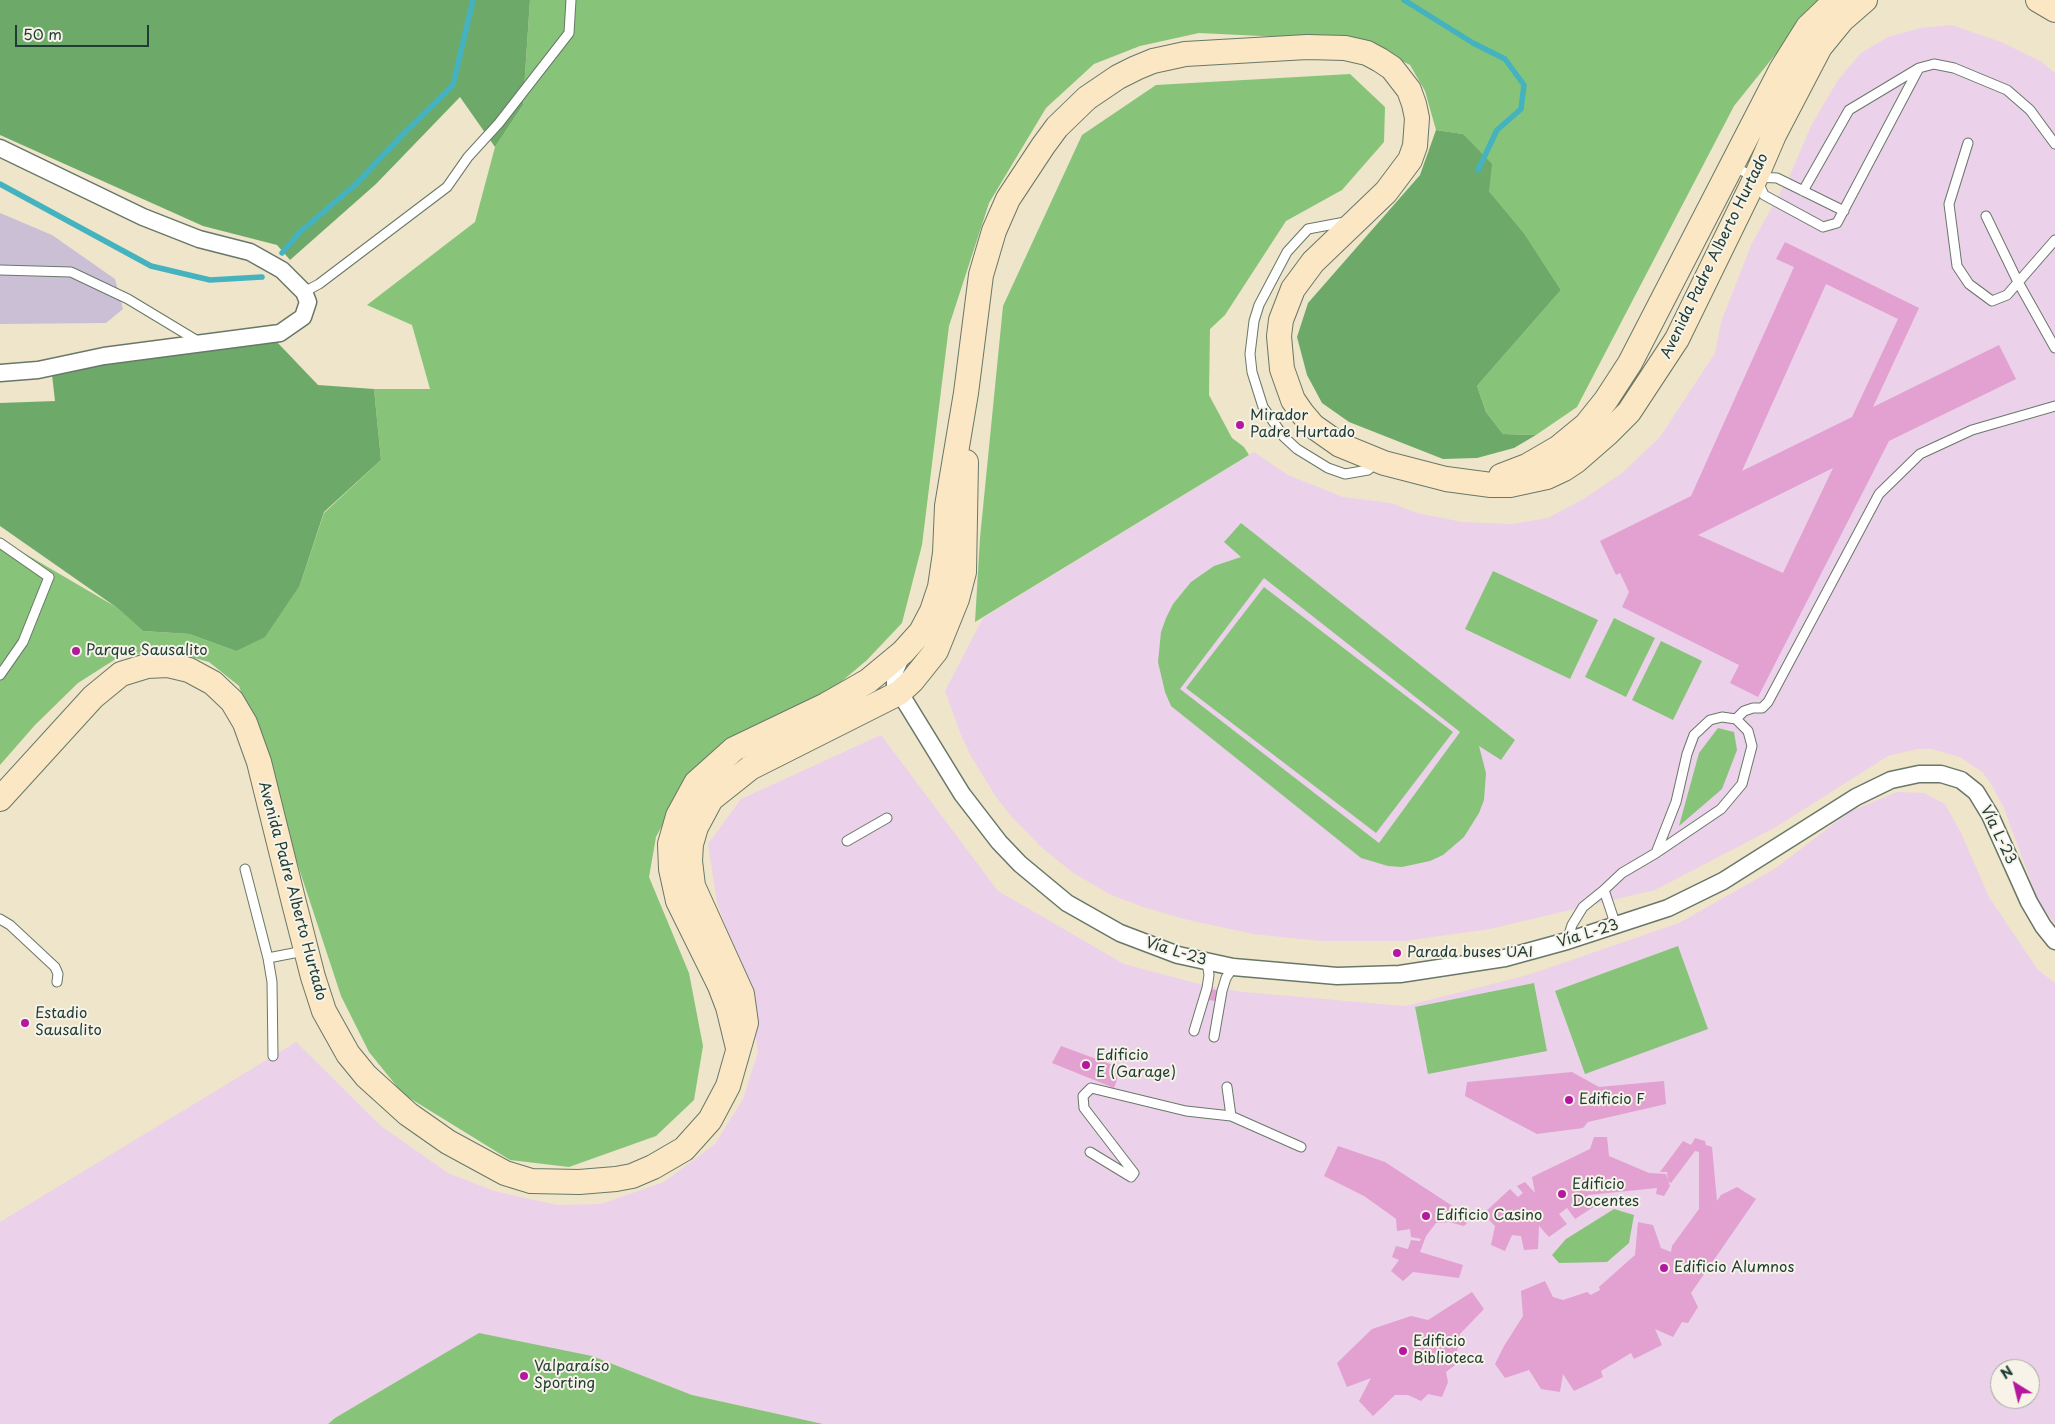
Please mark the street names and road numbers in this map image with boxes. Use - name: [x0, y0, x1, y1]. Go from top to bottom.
- street label: Avenida Padre Alberto Hurtado: [1657, 150, 1773, 362]
- street label: Avenida Padre Alberto Hurtado: [254, 779, 330, 1003]
- street label: Vía L-23: [1976, 803, 2020, 867]
- street label: Vía L-23: [1555, 916, 1621, 952]
- street label: Vía L-23: [1143, 934, 1209, 970]

